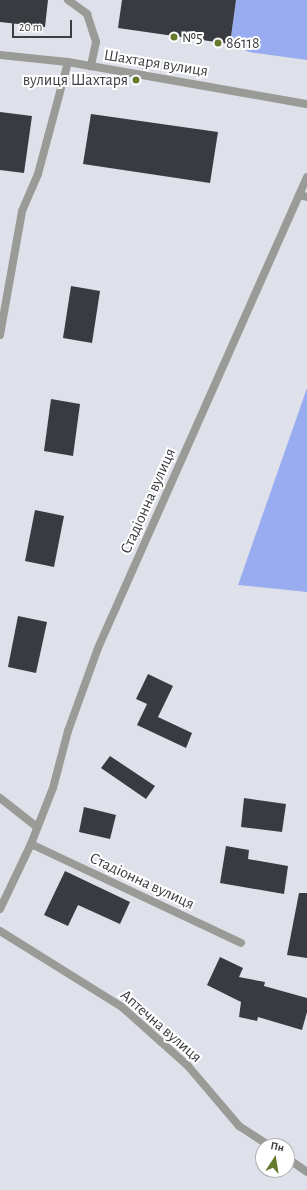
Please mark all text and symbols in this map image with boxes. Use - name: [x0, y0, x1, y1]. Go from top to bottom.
- scale bar: [14, 12, 74, 38]
- text: 20 m: [19, 21, 42, 33]
- place label: №5: [182, 27, 203, 47]
- marker: №5: [169, 32, 179, 42]
- place label: 86118: [226, 33, 260, 53]
- marker: 86118: [213, 38, 223, 48]
- street label: Шахтаря вулиця: [102, 45, 210, 81]
- place label: вулиця Шахтаря: [23, 70, 128, 90]
- marker: вулиця Шахтаря: [131, 75, 141, 85]
- street label: Стадіонна вулиця: [116, 445, 180, 557]
- street label: Стадіонна вулиця: [87, 848, 197, 914]
- street label: Аптечна вулиця: [116, 985, 206, 1067]
- north arrow: [255, 1138, 295, 1178]
- text: Пн: [270, 1140, 285, 1154]

